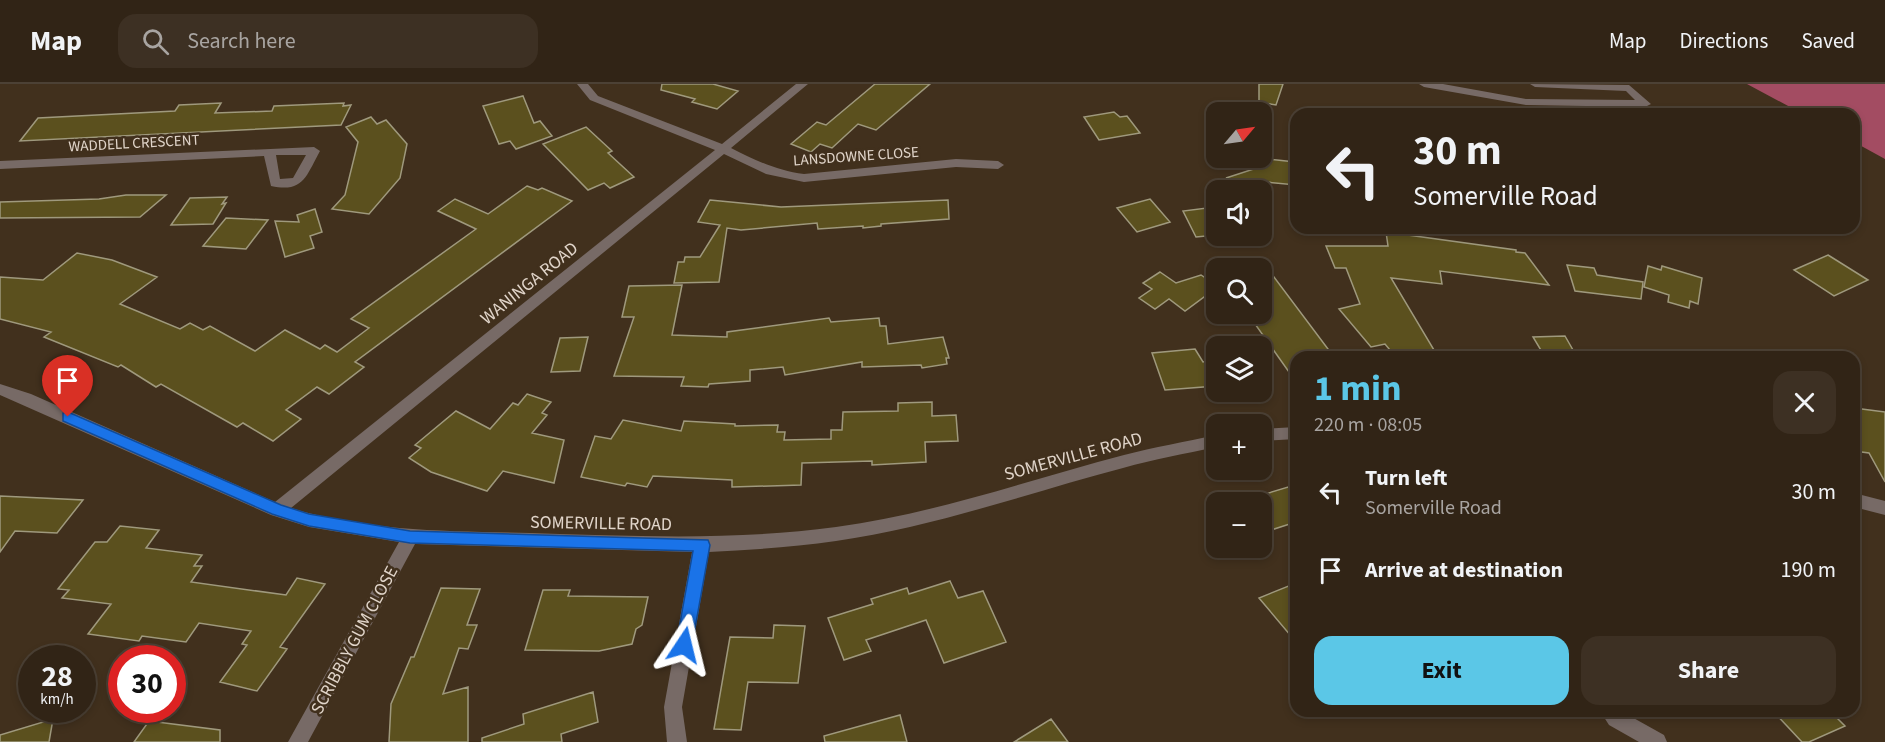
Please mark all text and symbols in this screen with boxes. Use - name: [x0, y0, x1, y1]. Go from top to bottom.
- search box: [118, 14, 538, 68]
- text: Map: [30, 21, 82, 61]
- icon: search: [139, 25, 172, 58]
- text: Search here: [187, 25, 296, 57]
- text: Map: [1609, 26, 1647, 56]
- text: Directions: [1680, 26, 1768, 56]
- text: Saved: [1801, 26, 1855, 56]
- north arrow: [1206, 102, 1272, 168]
- map controls: [1206, 102, 1272, 558]
- text: 30 m: [1413, 121, 1502, 181]
- street label: WADDELL CRESCENT: [68, 130, 200, 157]
- icon: left: [1314, 132, 1392, 210]
- street label: LANSDOWNE CLOSE: [792, 142, 920, 171]
- text: Somerville Road: [1413, 177, 1598, 216]
- button: sound: [1206, 180, 1272, 246]
- street label: WANINGA ROAD: [475, 236, 584, 331]
- button: search: [1206, 258, 1272, 324]
- button: layers: [1206, 336, 1272, 402]
- pin: [42, 355, 93, 417]
- text: 1 min: [1314, 363, 1402, 414]
- icon: arrive: [51, 364, 84, 397]
- button: close: [1773, 371, 1836, 434]
- text: 220 m · 08:05: [1314, 411, 1422, 439]
- button: +: [1206, 414, 1272, 480]
- street label: SOMERVILLE ROAD: [1001, 426, 1145, 487]
- text: Turn left: [1365, 462, 1447, 494]
- icon: left: [1314, 476, 1347, 509]
- text: 30 m: [1791, 476, 1836, 508]
- button: −: [1206, 492, 1272, 558]
- text: Somerville Road: [1365, 494, 1502, 522]
- street label: SOMERVILLE ROAD: [530, 510, 672, 537]
- icon: arrive: [1314, 554, 1347, 587]
- text: Arrive at destination: [1365, 554, 1563, 586]
- text: 190 m: [1781, 554, 1836, 586]
- street label: SCRIBBLY GUM CLOSE: [305, 562, 404, 719]
- position arrow: [652, 613, 716, 677]
- button: Exit: [1314, 636, 1569, 705]
- button: Share: [1581, 636, 1836, 705]
- speed limit sign: 30: [108, 645, 186, 723]
- text: 28: [41, 655, 73, 698]
- text: km/h: [40, 689, 74, 710]

